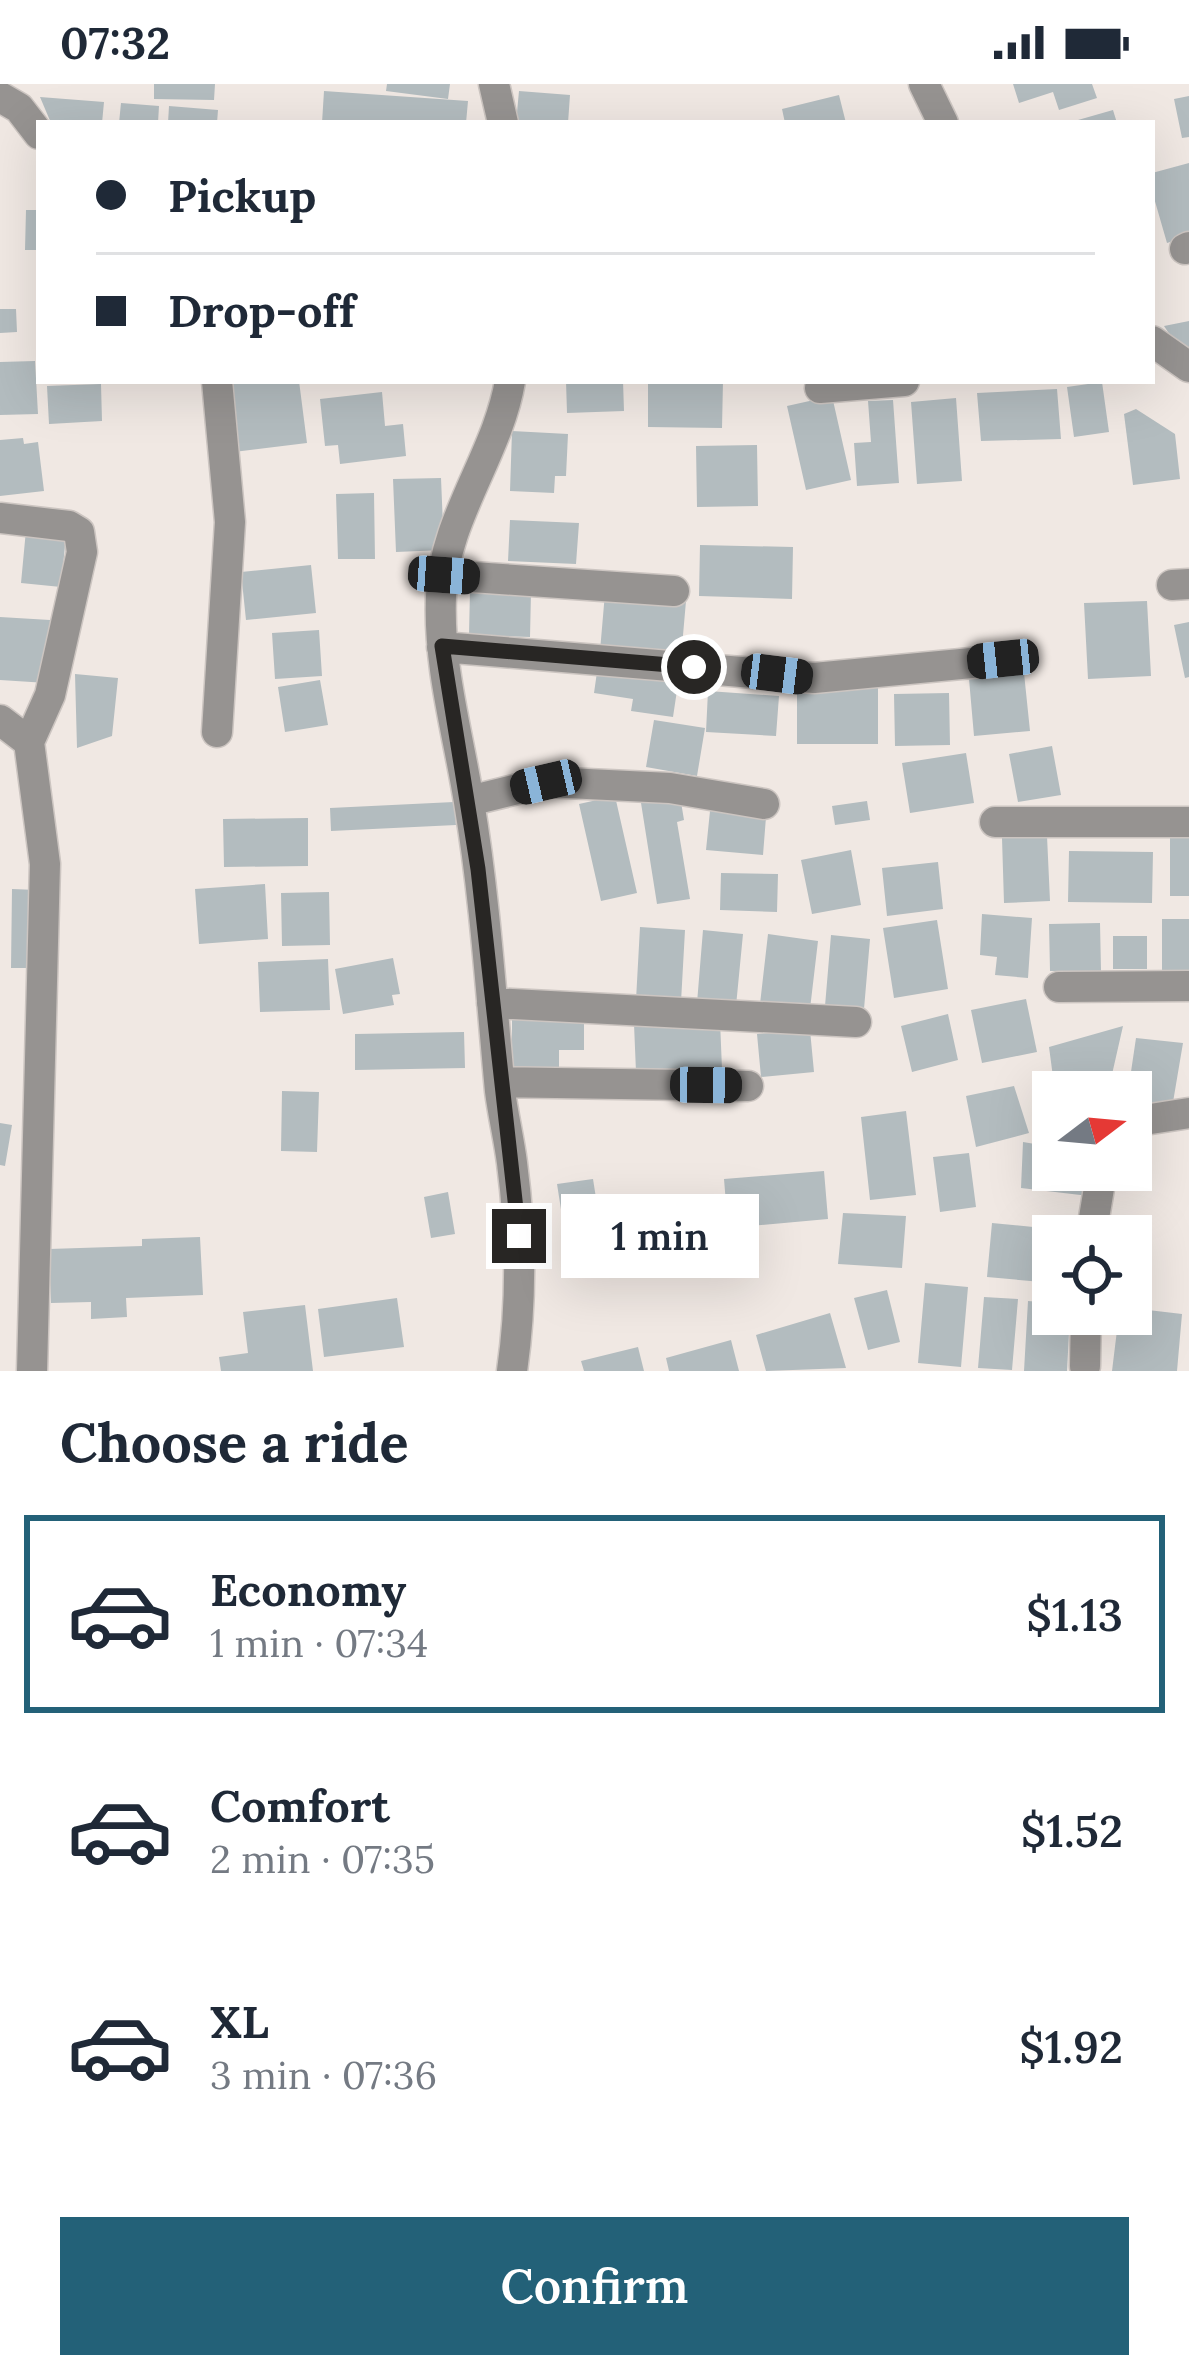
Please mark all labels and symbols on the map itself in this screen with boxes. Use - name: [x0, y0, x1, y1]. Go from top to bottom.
- car: [407, 555, 481, 595]
- car: [965, 637, 1041, 681]
- route start: [667, 640, 721, 694]
- car: [739, 652, 815, 696]
- car: [507, 756, 585, 808]
- car: [670, 1066, 742, 1104]
- north arrow: [1032, 1071, 1152, 1191]
- callout: 1 min: [561, 1194, 759, 1278]
- route end: [492, 1209, 546, 1263]

